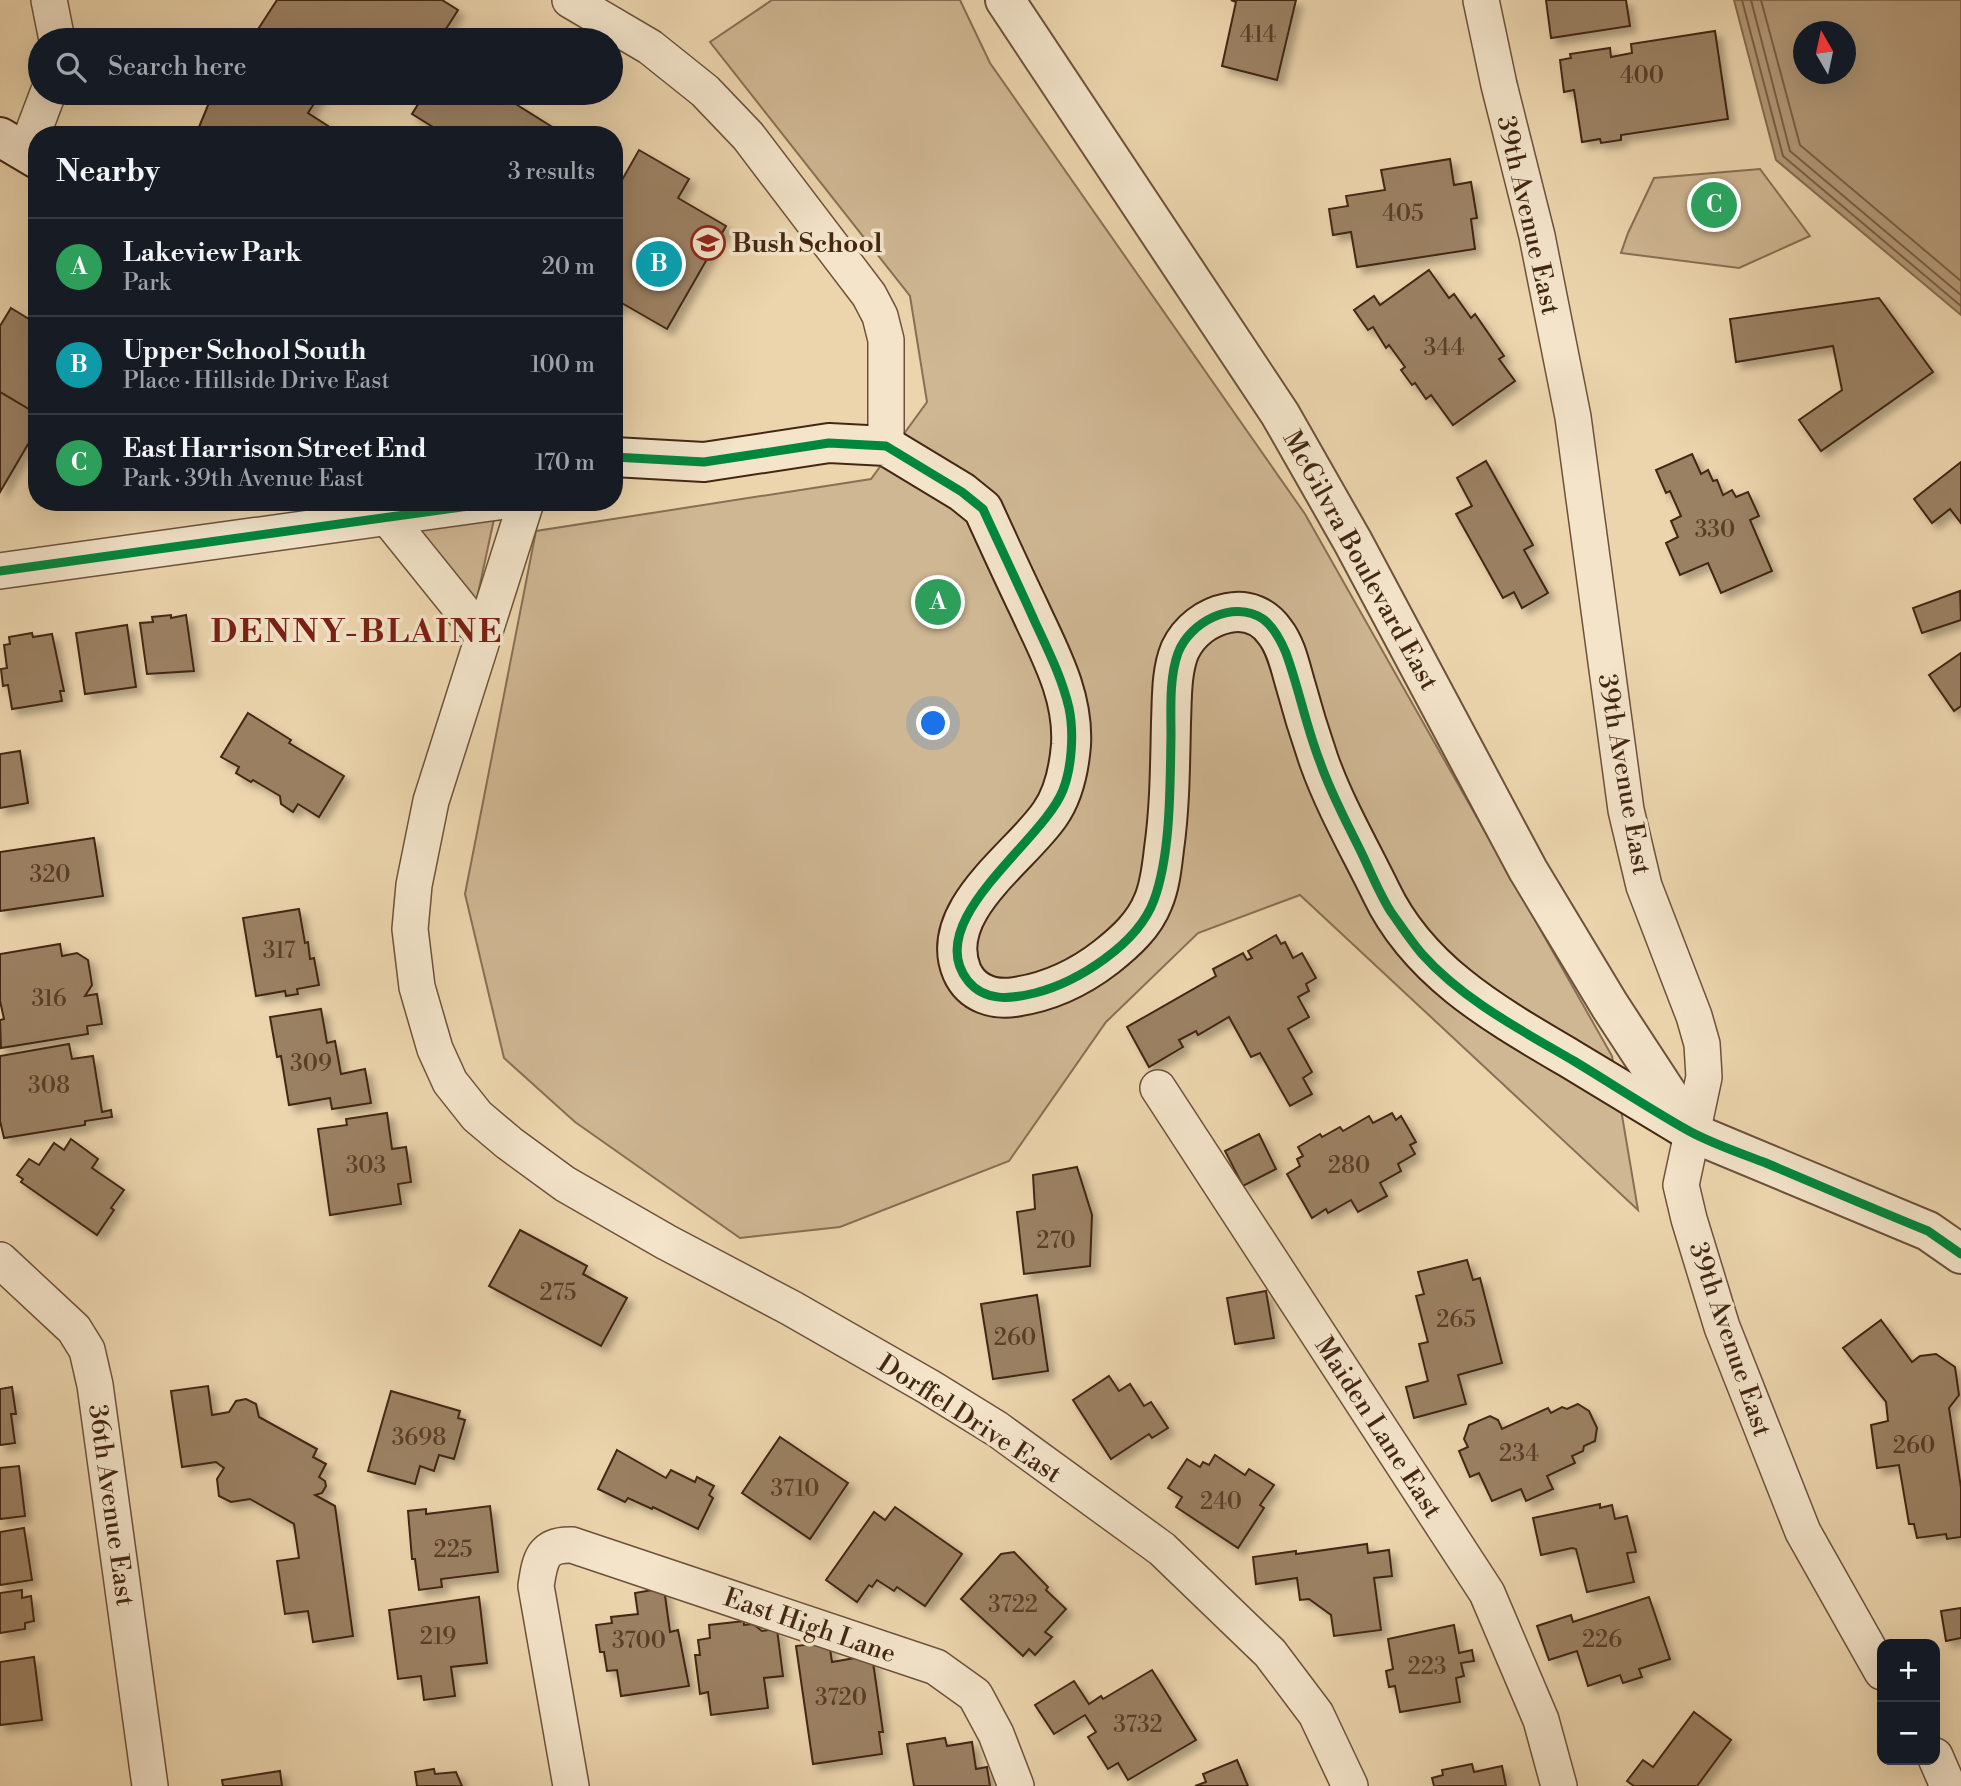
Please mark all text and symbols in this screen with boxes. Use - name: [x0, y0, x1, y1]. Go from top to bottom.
- house number: 414: [1240, 21, 1276, 49]
- north arrow: [1793, 21, 1856, 84]
- search box: [28, 28, 623, 105]
- icon: search: [52, 48, 90, 86]
- text: Search here: [108, 51, 247, 83]
- house number: 400: [1620, 62, 1664, 90]
- street label: 39th Avenue East: [1490, 113, 1566, 318]
- text: Nearby: [56, 153, 160, 191]
- text: 3 results: [508, 158, 595, 186]
- pin: C: [1691, 179, 1737, 231]
- house number: 405: [1382, 200, 1424, 228]
- school or university icon: Bush School: [689, 224, 727, 262]
- place label: Bush School: [732, 228, 883, 260]
- text: Lakeview Park: [123, 237, 301, 269]
- pin: B: [636, 238, 682, 290]
- text: A: [71, 253, 87, 281]
- text: 20 m: [542, 253, 595, 281]
- text: Park: [123, 269, 171, 297]
- house number: 344: [1424, 334, 1464, 362]
- text: Upper School South: [123, 335, 366, 367]
- text: B: [70, 351, 88, 379]
- text: 100 m: [530, 351, 595, 379]
- text: Place · Hillside Drive East: [123, 367, 390, 395]
- street label: McGilvra Boulevard East: [1275, 425, 1445, 696]
- text: East Harrison Street End: [123, 433, 427, 465]
- text: C: [71, 449, 87, 477]
- text: 170 m: [535, 449, 595, 477]
- text: Park · 39th Avenue East: [123, 465, 364, 493]
- house number: 330: [1695, 516, 1735, 544]
- pin: A: [915, 576, 961, 628]
- district label: DENNY-BLAINE: [211, 612, 503, 653]
- street label: 39th Avenue East: [1591, 671, 1657, 877]
- your location: [916, 706, 950, 740]
- house number: 320: [29, 861, 71, 889]
- house number: 317: [263, 937, 296, 965]
- house number: 316: [31, 985, 67, 1013]
- house number: 309: [290, 1050, 332, 1078]
- house number: 308: [28, 1072, 70, 1100]
- house number: 303: [346, 1152, 386, 1180]
- house number: 280: [1328, 1152, 1370, 1180]
- house number: 270: [1036, 1227, 1076, 1255]
- street label: 39th Avenue East: [1682, 1238, 1778, 1441]
- house number: 275: [540, 1279, 576, 1307]
- house number: 265: [1436, 1306, 1476, 1334]
- house number: 260: [994, 1324, 1036, 1352]
- street label: Maiden Lane East: [1308, 1331, 1449, 1524]
- street label: Dorffel Drive East: [872, 1348, 1067, 1490]
- street label: 36th Avenue East: [81, 1402, 141, 1608]
- house number: 3698: [392, 1424, 446, 1452]
- house number: 260: [1893, 1432, 1935, 1460]
- house number: 234: [1499, 1440, 1539, 1468]
- house number: 3710: [770, 1475, 820, 1503]
- house number: 240: [1200, 1488, 1242, 1516]
- house number: 225: [434, 1536, 472, 1564]
- street label: East High Lane: [719, 1582, 900, 1670]
- house number: 3722: [988, 1591, 1038, 1619]
- house number: 219: [420, 1623, 456, 1651]
- house number: 226: [1582, 1626, 1622, 1654]
- house number: 3700: [612, 1627, 666, 1655]
- map controls: [1877, 1639, 1940, 1765]
- button: +: [1877, 1639, 1940, 1702]
- house number: 223: [1408, 1653, 1446, 1681]
- house number: 3720: [815, 1684, 867, 1712]
- button: −: [1877, 1702, 1940, 1765]
- house number: 3732: [1113, 1711, 1163, 1739]

